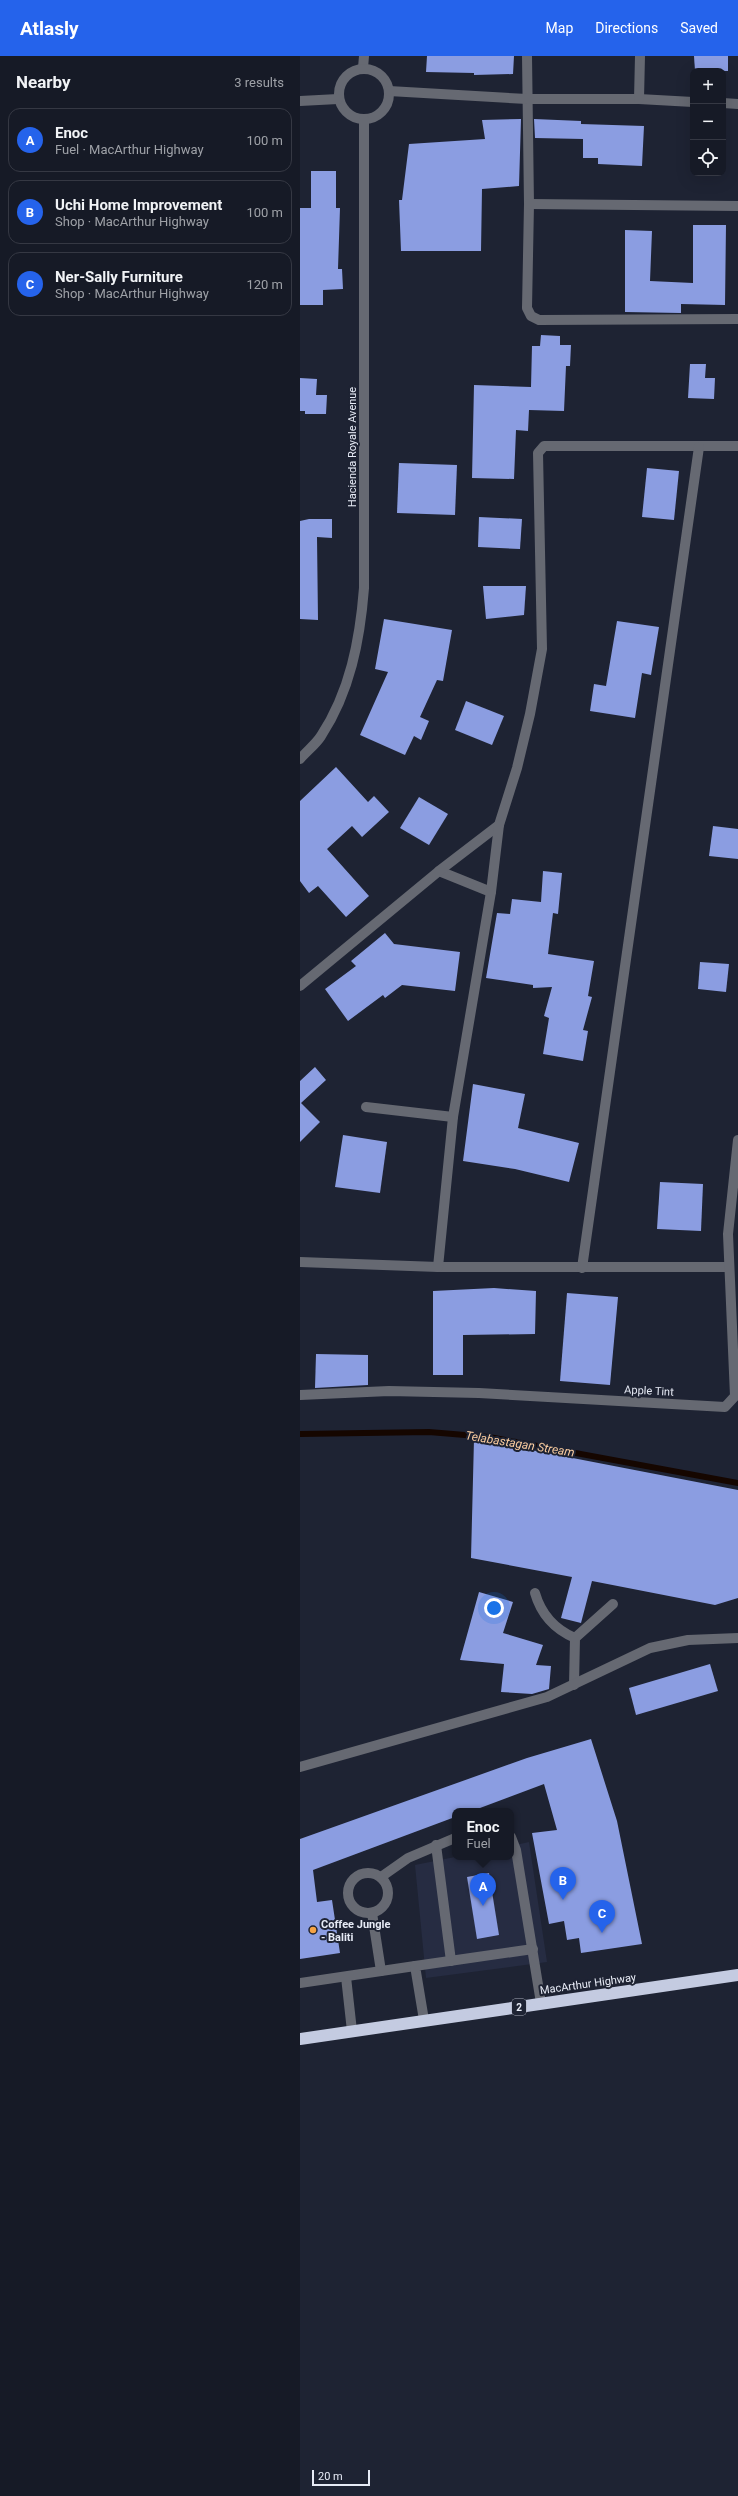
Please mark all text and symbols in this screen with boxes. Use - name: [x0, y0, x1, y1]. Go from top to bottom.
- text: Atlasly: [20, 17, 79, 40]
- text: Map: [546, 20, 573, 36]
- text: Directions: [595, 20, 658, 36]
- text: Saved: [680, 20, 718, 36]
- map controls: [690, 68, 726, 176]
- button: +: [690, 68, 726, 104]
- text: Nearby: [16, 72, 71, 92]
- text: 3 results: [234, 75, 284, 90]
- button: −: [690, 104, 726, 140]
- text: Enoc: [55, 124, 88, 142]
- text: A: [26, 133, 34, 148]
- text: 100 m: [246, 133, 283, 148]
- button: locate: [690, 140, 726, 176]
- text: Fuel · MacArthur Highway: [55, 142, 204, 157]
- text: Uchi Home Improvement: [55, 196, 222, 214]
- text: B: [26, 205, 34, 220]
- text: 100 m: [246, 205, 283, 220]
- text: Shop · MacArthur Highway: [55, 214, 209, 229]
- text: Ner-Sally Furniture: [55, 268, 183, 286]
- text: C: [26, 277, 34, 292]
- text: 120 m: [246, 277, 283, 292]
- text: Shop · MacArthur Highway: [55, 286, 209, 301]
- street label: Hacienda Royale Avenue: [346, 387, 359, 507]
- street label: Apple Tint: [624, 1383, 674, 1399]
- water label: Telabastagan Stream: [464, 1428, 576, 1460]
- your location: [484, 1598, 504, 1618]
- popup: [452, 1808, 514, 1860]
- text: Enoc: [466, 1818, 500, 1836]
- text: Fuel: [466, 1836, 491, 1851]
- pin: B: [550, 1867, 576, 1900]
- pin: A: [470, 1873, 496, 1906]
- pin: C: [589, 1900, 615, 1933]
- place label: Coffee Jungle - Baliti: [321, 1918, 390, 1944]
- marker: Coffee Jungle - Baliti: [308, 1925, 318, 1935]
- street label: MacArthur Highway: [539, 1971, 638, 1997]
- road number: 2: [512, 1999, 526, 2015]
- scale bar: [312, 2468, 370, 2487]
- text: 20 m: [318, 2470, 343, 2483]

